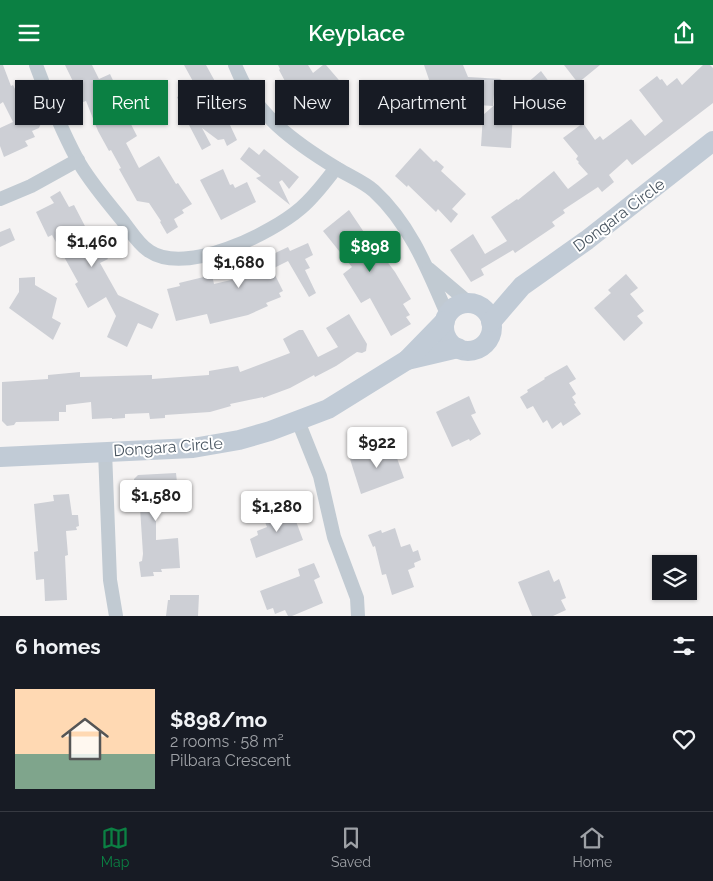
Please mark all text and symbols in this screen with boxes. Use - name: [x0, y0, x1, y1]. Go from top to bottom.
- icon: menu: [15, 19, 43, 47]
- icon: share: [670, 19, 698, 47]
- text: Keyplace: [308, 20, 405, 46]
- chip: Buy: [15, 80, 83, 125]
- chip: Rent: [93, 80, 168, 125]
- chip: Filters: [178, 80, 265, 125]
- chip: New: [275, 80, 349, 125]
- chip: Apartment: [359, 80, 484, 125]
- chip: House: [494, 80, 584, 125]
- street label: Dongara Circle: [570, 174, 668, 256]
- pin: $1,460: [51, 225, 133, 268]
- pin: $898: [340, 231, 400, 273]
- text: $1,460: [67, 232, 117, 251]
- text: $898: [351, 237, 389, 256]
- pin: $1,680: [198, 247, 280, 289]
- text: $1,680: [214, 253, 264, 272]
- pin: $922: [347, 427, 407, 469]
- text: $922: [358, 433, 396, 452]
- street label: Dongara Circle: [113, 434, 223, 460]
- pin: $1,580: [115, 479, 197, 522]
- text: $1,580: [131, 486, 181, 505]
- pin: $1,280: [236, 491, 318, 533]
- text: $1,280: [252, 497, 302, 516]
- map controls: [652, 555, 697, 600]
- button: layers: [652, 555, 697, 600]
- icon: filters: [670, 632, 698, 660]
- text: 6 homes: [15, 634, 101, 659]
- text: $898/mo: [170, 707, 267, 732]
- icon: home: [55, 709, 115, 769]
- icon: heart: [670, 725, 698, 753]
- text: 2 rooms · 58 m²: [170, 732, 284, 751]
- text: Pilbara Crescent: [170, 751, 291, 770]
- tab: Map: [101, 824, 129, 870]
- tab: Saved: [331, 824, 371, 870]
- tab: Home: [573, 824, 612, 870]

